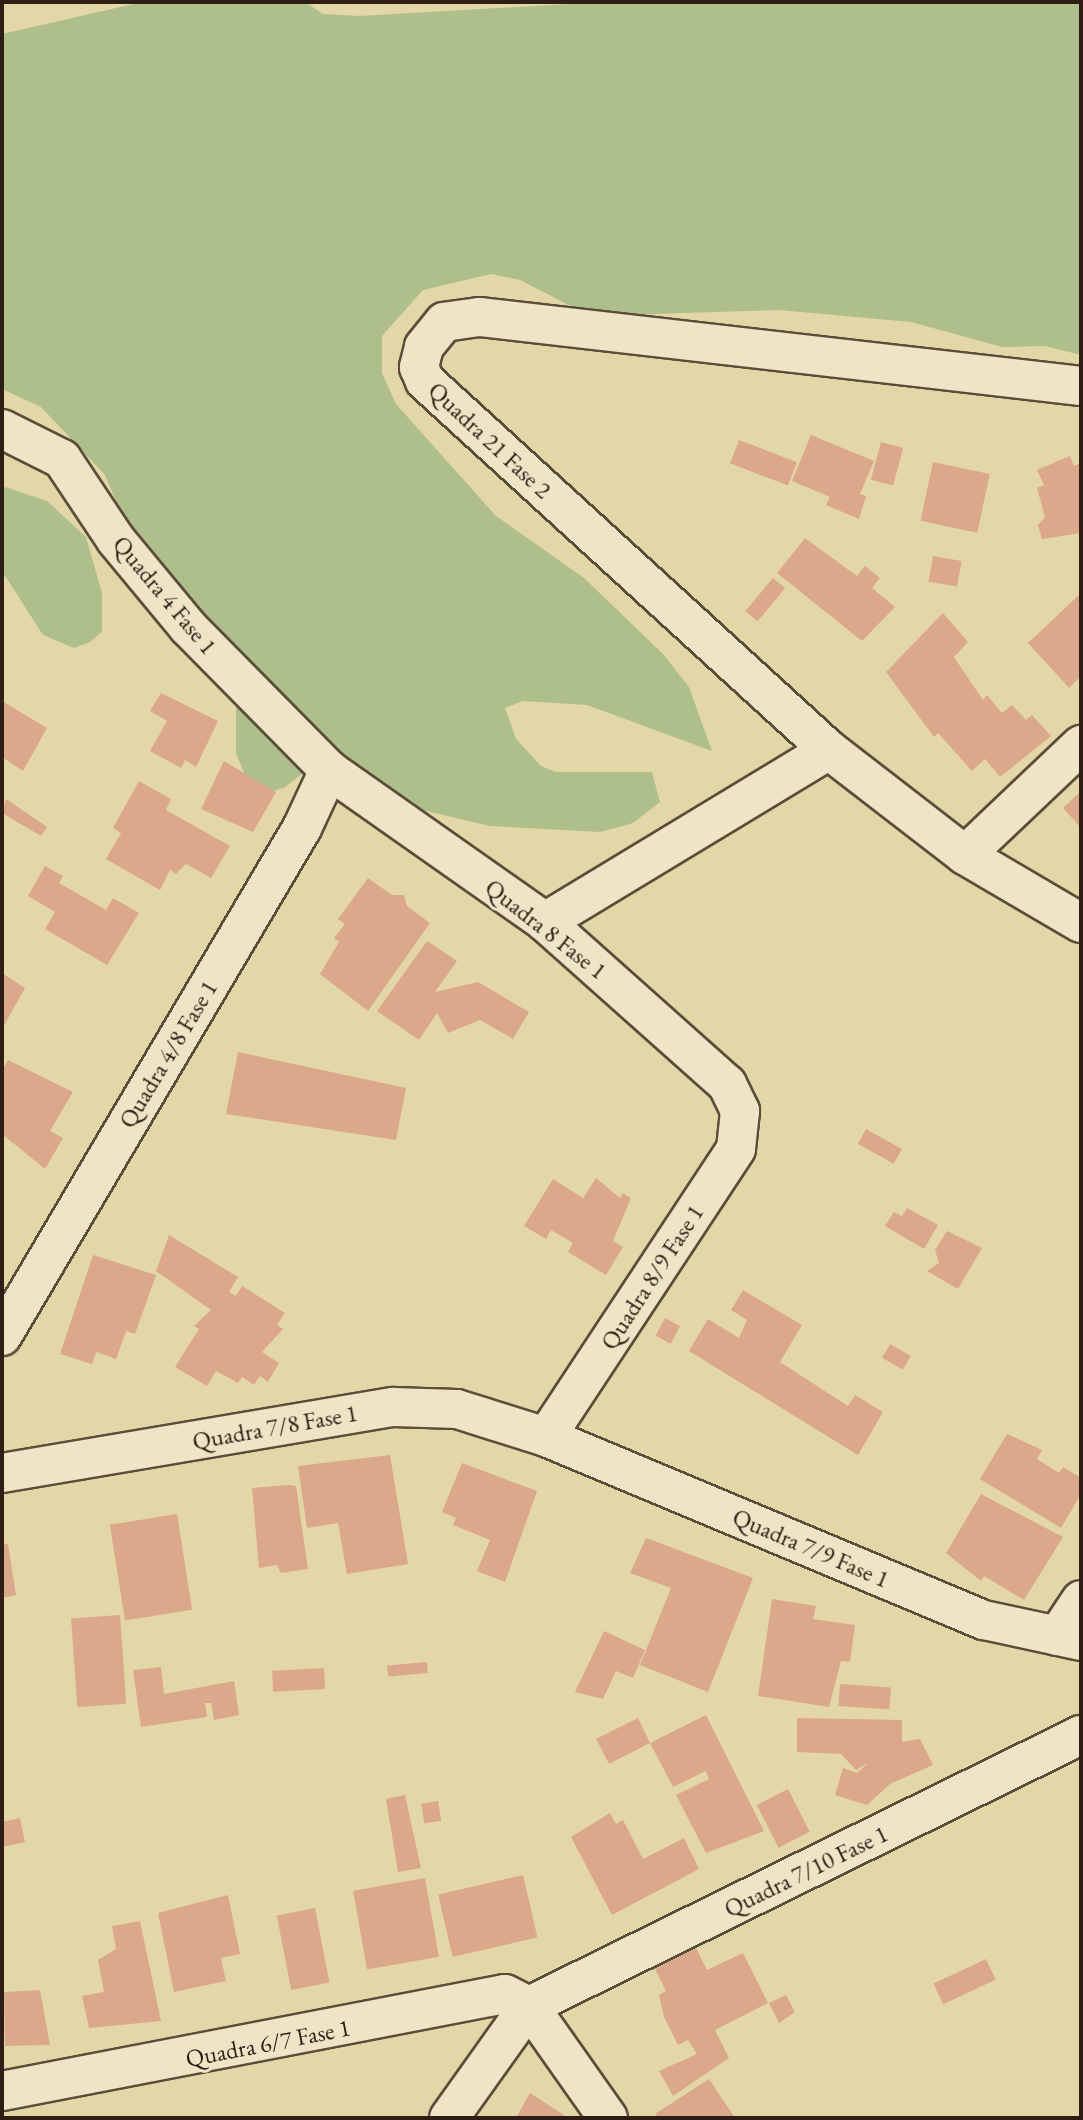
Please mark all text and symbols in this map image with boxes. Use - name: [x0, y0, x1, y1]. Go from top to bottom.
- street label: Quadra 21 Fase 2: [423, 376, 557, 504]
- street label: Quadra 4 Fase 1: [107, 530, 223, 660]
- street label: Quadra 8 Fase 1: [480, 873, 612, 985]
- street label: Quadra 4/8 Fase 1: [113, 975, 223, 1133]
- street label: Quadra 8/9 Fase 1: [594, 1199, 710, 1355]
- street label: Quadra 7/8 Fase 1: [190, 1398, 360, 1456]
- street label: Quadra 7/9 Fase 1: [728, 1502, 894, 1594]
- street label: Quadra 7/10 Fase 1: [719, 1819, 893, 1923]
- street label: Quadra 6/7 Fase 1: [183, 2013, 353, 2073]

